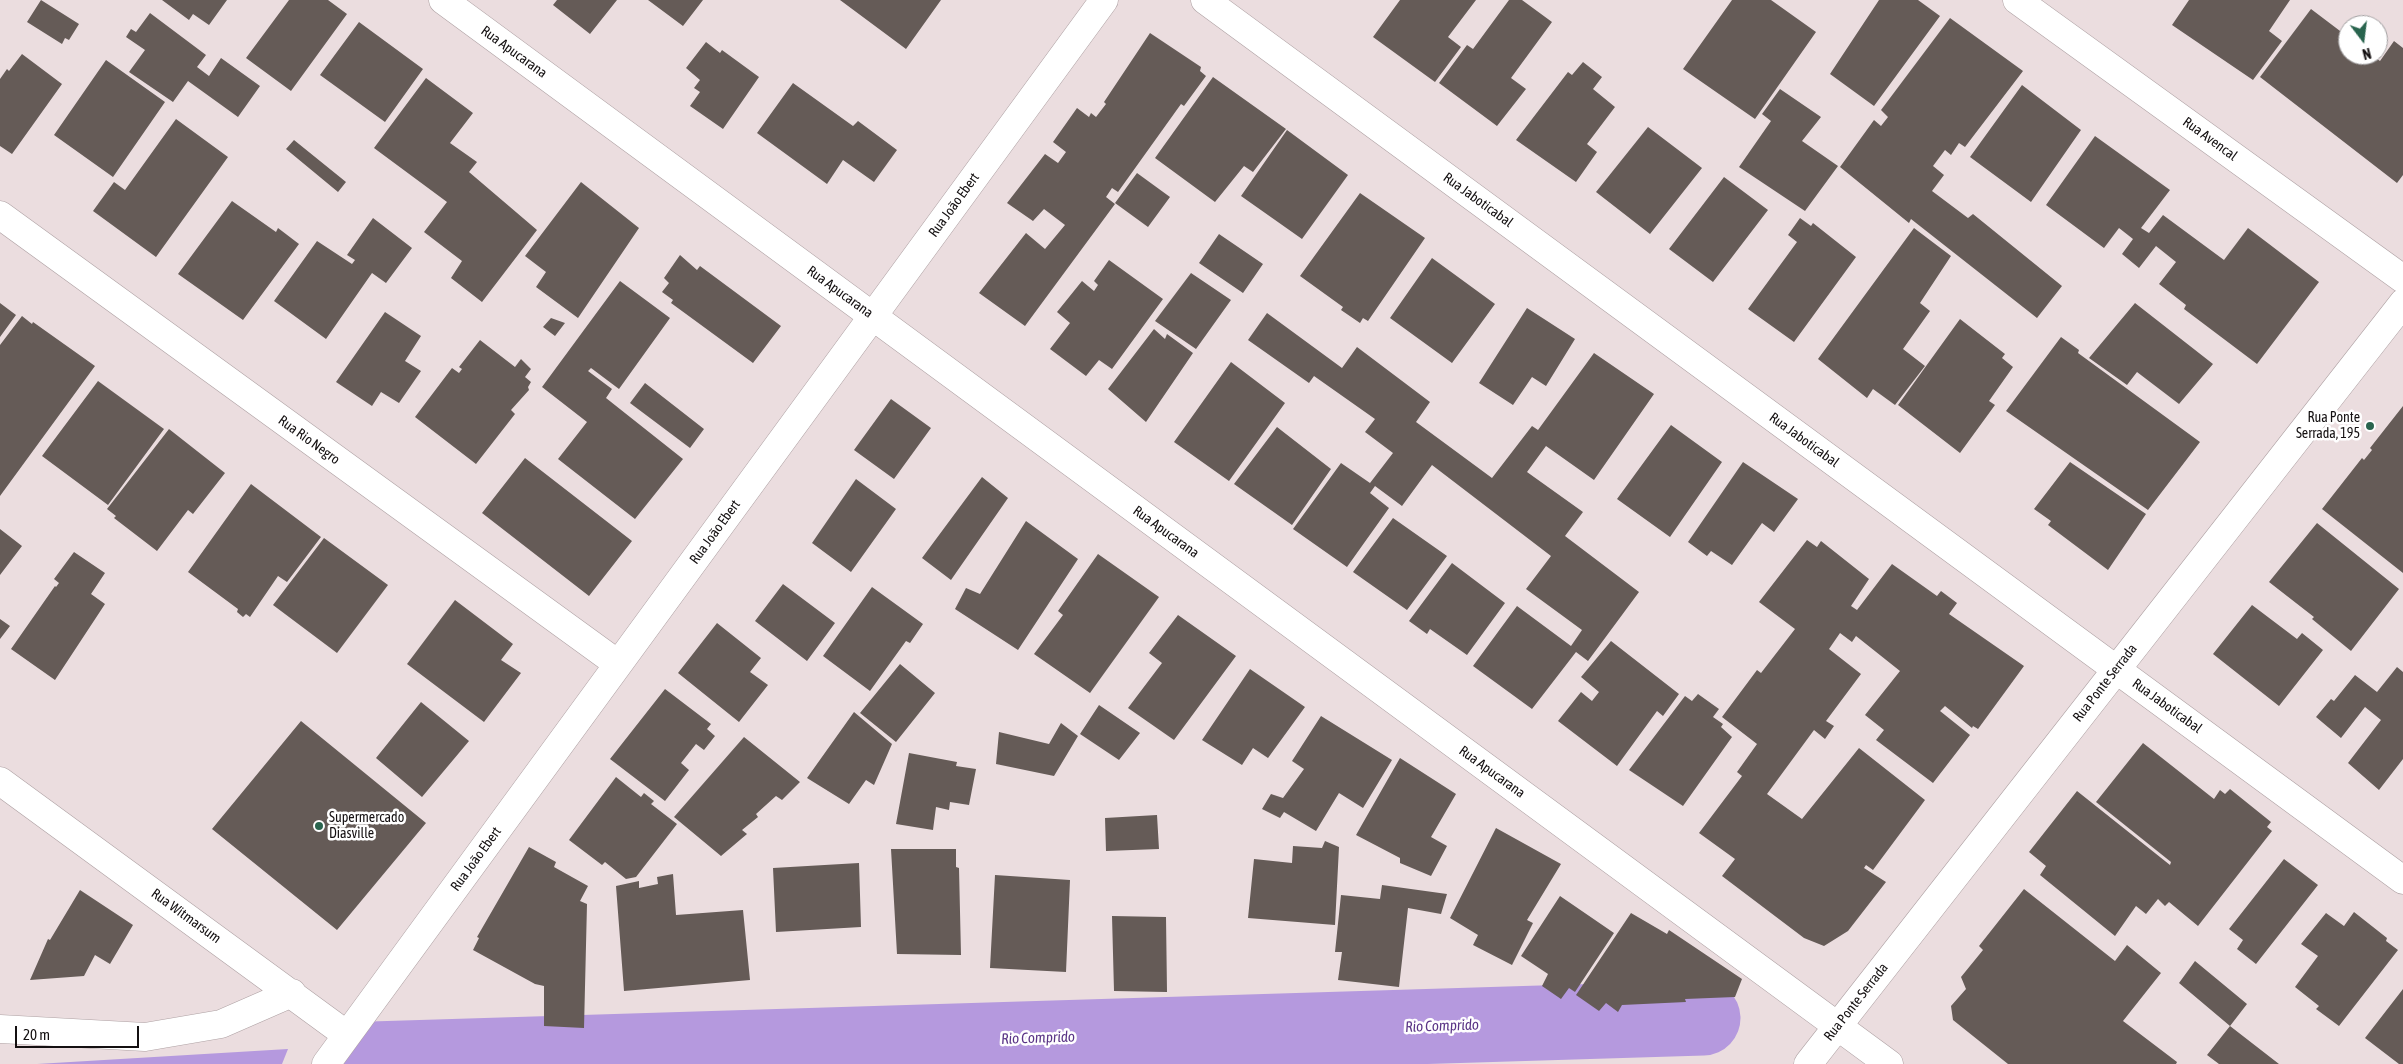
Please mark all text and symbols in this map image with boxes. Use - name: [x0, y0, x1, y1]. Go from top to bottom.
- north arrow: [2338, 15, 2388, 65]
- street label: Rua Apucarana: [478, 22, 550, 82]
- text: N: [2361, 45, 2373, 62]
- street label: Rua Avencal: [2179, 114, 2241, 164]
- street label: Rua Jaboticabal: [1440, 169, 1516, 231]
- street label: Rua João Ebert: [925, 170, 983, 240]
- street label: Rua Apucarana: [804, 262, 876, 322]
- street label: Rua Jaboticabal: [1766, 409, 1842, 471]
- place label: Rua Ponte Serrada, 195: [2296, 410, 2360, 442]
- street label: Rua Rio Negro: [275, 412, 343, 468]
- marker: Rua Ponte Serrada, 195: [2364, 420, 2376, 432]
- street label: Rua João Ebert: [686, 497, 744, 567]
- street label: Rua Apucarana: [1130, 502, 1202, 562]
- street label: Rua Ponte Serrada: [2069, 641, 2141, 725]
- street label: Rua Jaboticabal: [2129, 675, 2205, 737]
- street label: Rua Apucarana: [1456, 742, 1528, 802]
- place label: Supermercado Diasville: [329, 810, 404, 842]
- marker: Supermercado Diasville: [313, 820, 325, 832]
- street label: Rua João Ebert: [447, 824, 505, 894]
- street label: Rua Witmarsum: [148, 885, 224, 947]
- street label: Rua Ponte Serrada: [1820, 960, 1892, 1044]
- scale bar: [18, 1016, 141, 1048]
- water label: Rio Comprido: [1405, 1016, 1479, 1036]
- text: 20 m: [23, 1026, 50, 1043]
- water label: Rio Comprido: [1001, 1028, 1075, 1048]

